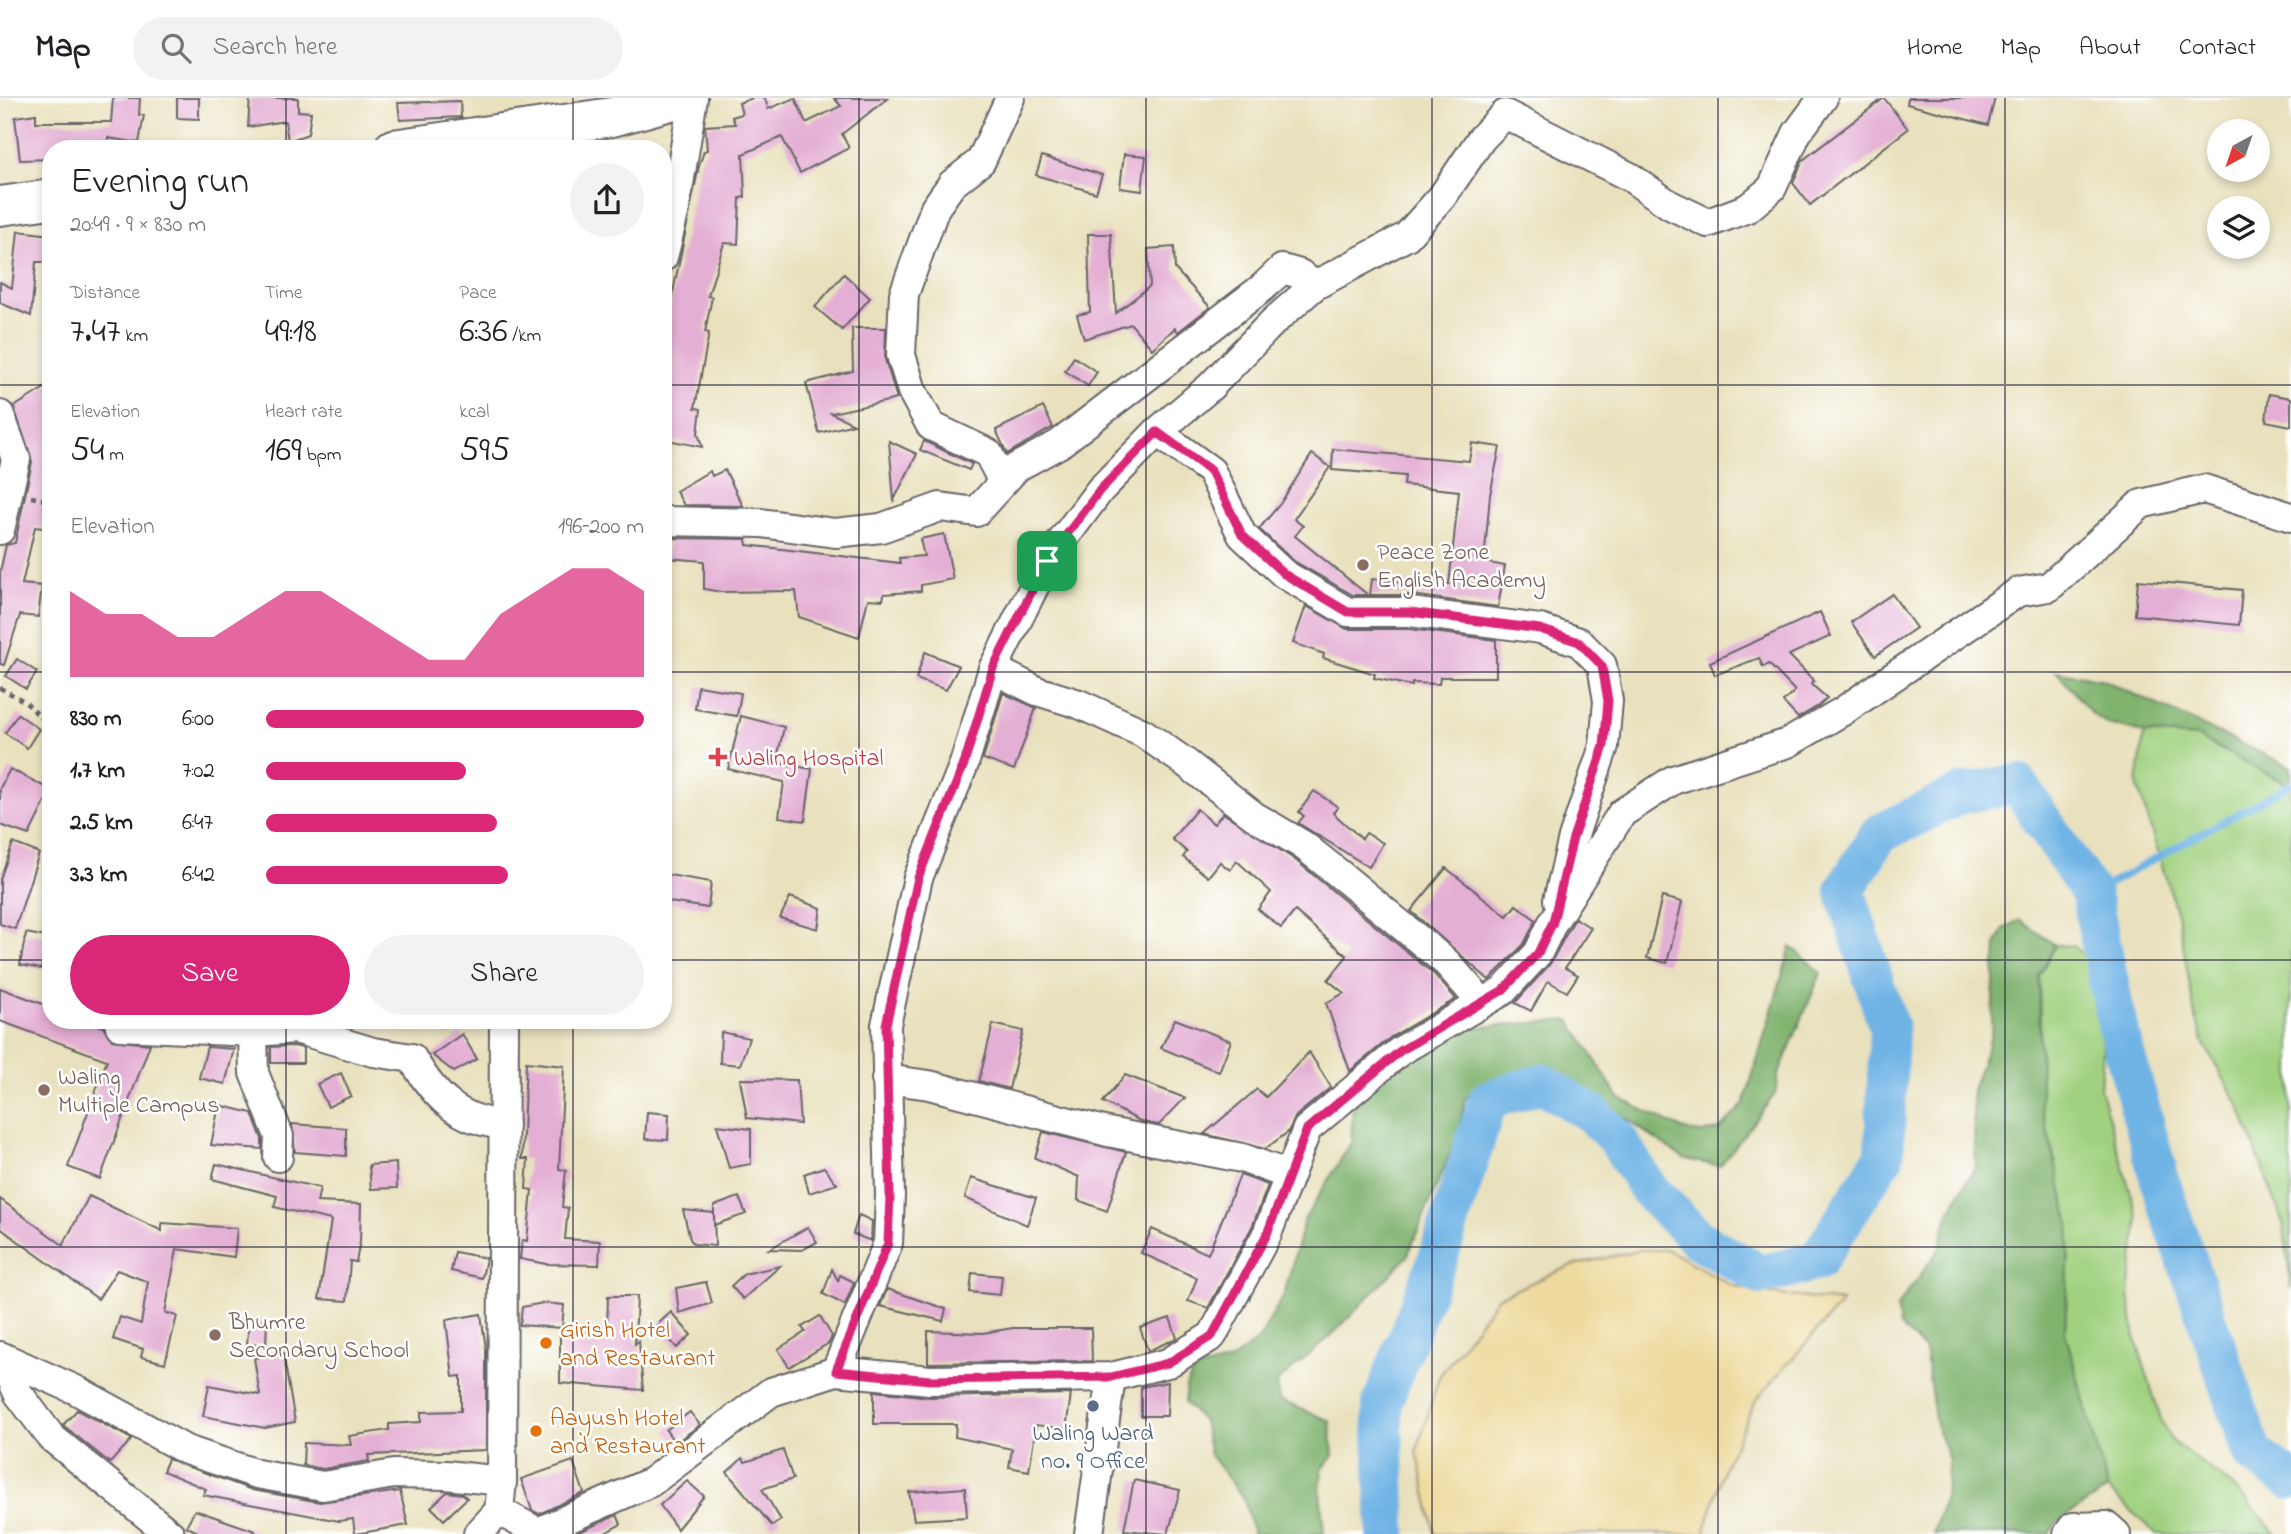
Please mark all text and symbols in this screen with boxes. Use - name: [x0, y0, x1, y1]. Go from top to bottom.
- search box: [133, 17, 623, 80]
- text: Map: [35, 24, 91, 72]
- icon: search: [157, 29, 195, 67]
- text: Search here: [213, 29, 337, 67]
- text: Home: [1907, 31, 1963, 66]
- text: Map: [2001, 31, 2041, 66]
- text: About: [2079, 31, 2141, 66]
- text: Contact: [2179, 31, 2256, 66]
- north arrow: [2207, 119, 2270, 182]
- map controls: [2207, 119, 2270, 259]
- text: Evening run: [70, 155, 249, 211]
- button: share: [570, 163, 644, 237]
- button: layers: [2207, 196, 2270, 259]
- text: 20:49 · 9 × 830 m: [70, 209, 206, 242]
- text: Distance: [70, 280, 140, 307]
- text: Time: [265, 280, 302, 307]
- text: Pace: [459, 280, 496, 307]
- text: 7.47: [70, 307, 120, 358]
- text: 49:18: [265, 307, 317, 358]
- text: 6:36: [459, 307, 508, 358]
- text: km: [120, 323, 148, 350]
- text: /km: [508, 323, 541, 350]
- text: Elevation: [70, 399, 140, 426]
- text: Heart rate: [265, 399, 343, 426]
- text: kcal: [459, 399, 490, 426]
- text: 54: [70, 426, 104, 477]
- text: 169: [265, 426, 302, 477]
- text: 595: [459, 426, 510, 477]
- text: m: [104, 442, 124, 469]
- text: bpm: [302, 442, 342, 469]
- text: Elevation: [70, 511, 155, 544]
- text: 196–200 m: [558, 511, 644, 544]
- pin: [1017, 531, 1077, 591]
- place label: Peace Zone English Academy: [1377, 536, 1546, 600]
- icon: arrive: [1028, 542, 1066, 580]
- marker: Peace Zone English Academy: [1355, 557, 1371, 573]
- text: 830 m: [70, 703, 122, 736]
- text: 6:00: [182, 703, 214, 736]
- place label: Waling Hospital: [734, 742, 884, 777]
- marker: Waling Hospital: [708, 747, 728, 767]
- text: 1.7 km: [70, 755, 125, 788]
- text: 7:02: [182, 755, 215, 788]
- text: 2.5 km: [70, 807, 133, 840]
- text: 6:47: [182, 807, 213, 840]
- text: 3.3 km: [70, 859, 127, 892]
- text: 6:42: [182, 859, 215, 892]
- button: Save: [70, 935, 350, 1015]
- button: Share: [364, 935, 644, 1015]
- place label: Waling Multiple Campus: [58, 1061, 219, 1124]
- marker: Waling Multiple Campus: [36, 1082, 52, 1098]
- place label: Bhumre Secondary School: [228, 1306, 409, 1370]
- place label: Girish Hotel and Restaurant: [560, 1314, 716, 1377]
- marker: Bhumre Secondary School: [207, 1327, 223, 1343]
- marker: Girish Hotel and Restaurant: [538, 1335, 554, 1351]
- marker: Waling Ward no. 9 Office: [1085, 1398, 1101, 1414]
- place label: Aayush Hotel and Restaurant: [550, 1402, 706, 1465]
- place label: Waling Ward no. 9 Office: [1032, 1417, 1154, 1480]
- marker: Aayush Hotel and Restaurant: [528, 1423, 544, 1439]

